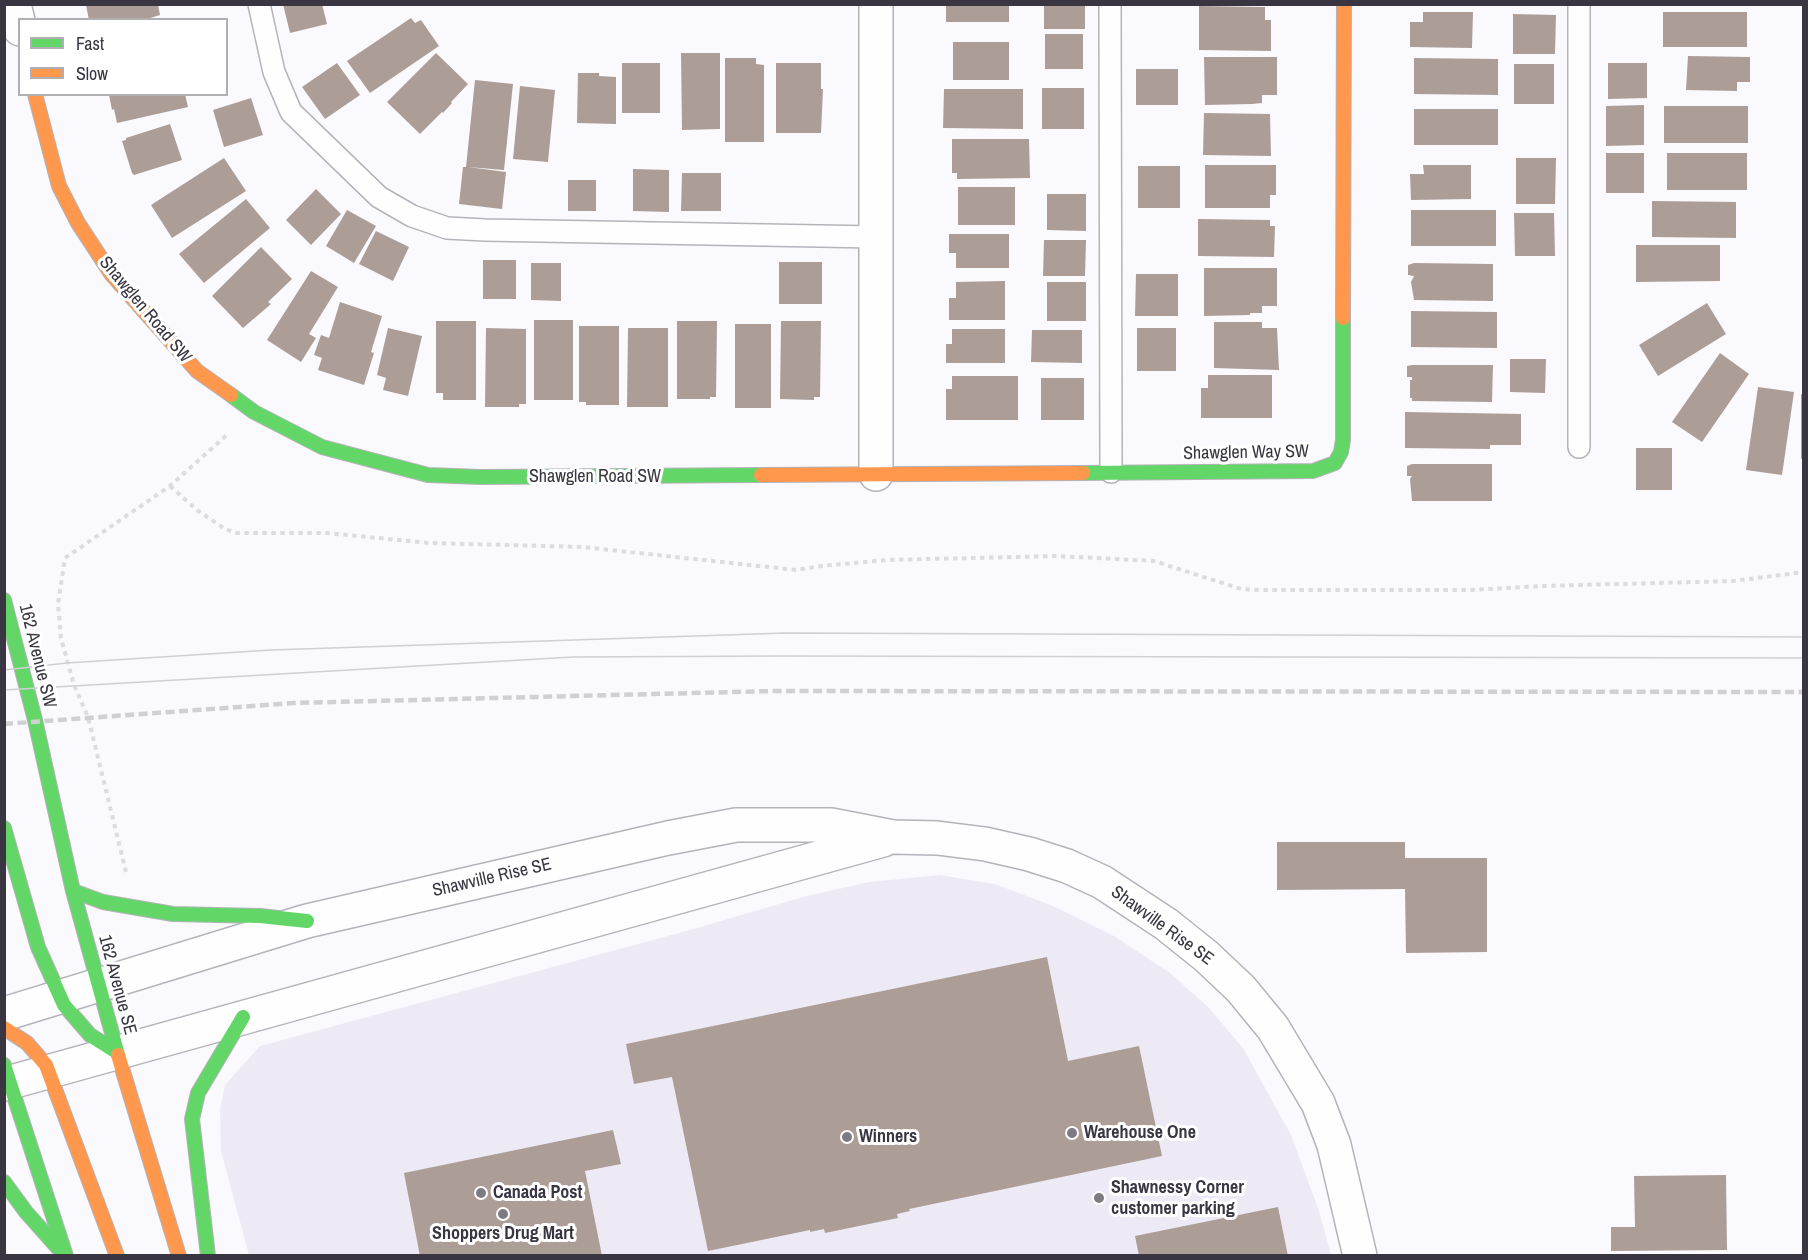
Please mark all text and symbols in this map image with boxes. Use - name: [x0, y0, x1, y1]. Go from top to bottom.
- legend: [18, 18, 228, 96]
- text: Fast: [76, 31, 104, 56]
- text: Slow: [76, 61, 108, 86]
- street label: Shawglen Road SW: [94, 252, 196, 368]
- street label: Shawglen Way SW: [1183, 441, 1309, 465]
- street label: Shawglen Road SW: [529, 466, 661, 488]
- street label: 162 Avenue SW: [14, 602, 60, 710]
- street label: Shawville Rise SE: [430, 854, 554, 902]
- street label: Shawville Rise SE: [1107, 882, 1217, 970]
- street label: 162 Avenue SE: [93, 933, 141, 1037]
- place label: Warehouse One: [1084, 1122, 1196, 1144]
- place label: Winners: [859, 1126, 917, 1148]
- marker: Warehouse One: [1065, 1126, 1079, 1140]
- marker: Winners: [840, 1130, 854, 1144]
- place label: Shawnessy Corner customer parking: [1111, 1177, 1244, 1220]
- place label: Canada Post: [493, 1182, 582, 1204]
- marker: Canada Post: [474, 1186, 488, 1200]
- marker: Shawnessy Corner customer parking: [1092, 1191, 1106, 1205]
- marker: Shoppers Drug Mart: [496, 1207, 510, 1221]
- place label: Shoppers Drug Mart: [432, 1223, 574, 1245]

